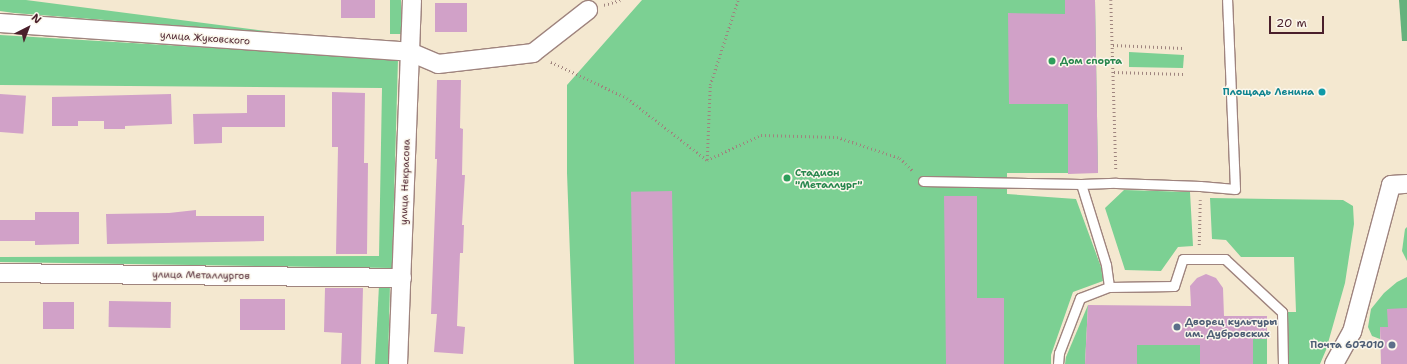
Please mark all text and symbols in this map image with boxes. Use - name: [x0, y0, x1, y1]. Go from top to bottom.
- north arrow: [8, 8, 48, 48]
- scale bar: [1271, 8, 1326, 34]
- text: N: [28, 10, 45, 27]
- text: 20 m: [1276, 15, 1307, 31]
- street label: улица Жуковского: [160, 29, 250, 47]
- place label: Дом спорта: [1060, 55, 1122, 67]
- marker: Дом спорта: [1047, 56, 1057, 66]
- place label: Площадь Ленина: [1223, 86, 1314, 98]
- marker: Площадь Ленина: [1317, 87, 1327, 97]
- street label: улица Некрасова: [398, 139, 412, 225]
- place label: Стадион "Металлург": [795, 166, 862, 190]
- marker: Стадион "Металлург": [782, 173, 792, 183]
- street label: улица Металлургов: [152, 268, 250, 282]
- place label: Дворец культуры им. Дубровских: [1185, 315, 1277, 338]
- marker: Дворец культуры им. Дубровских: [1172, 322, 1182, 332]
- place label: Почта 607010: [1310, 339, 1384, 351]
- marker: Почта 607010: [1387, 340, 1397, 350]

